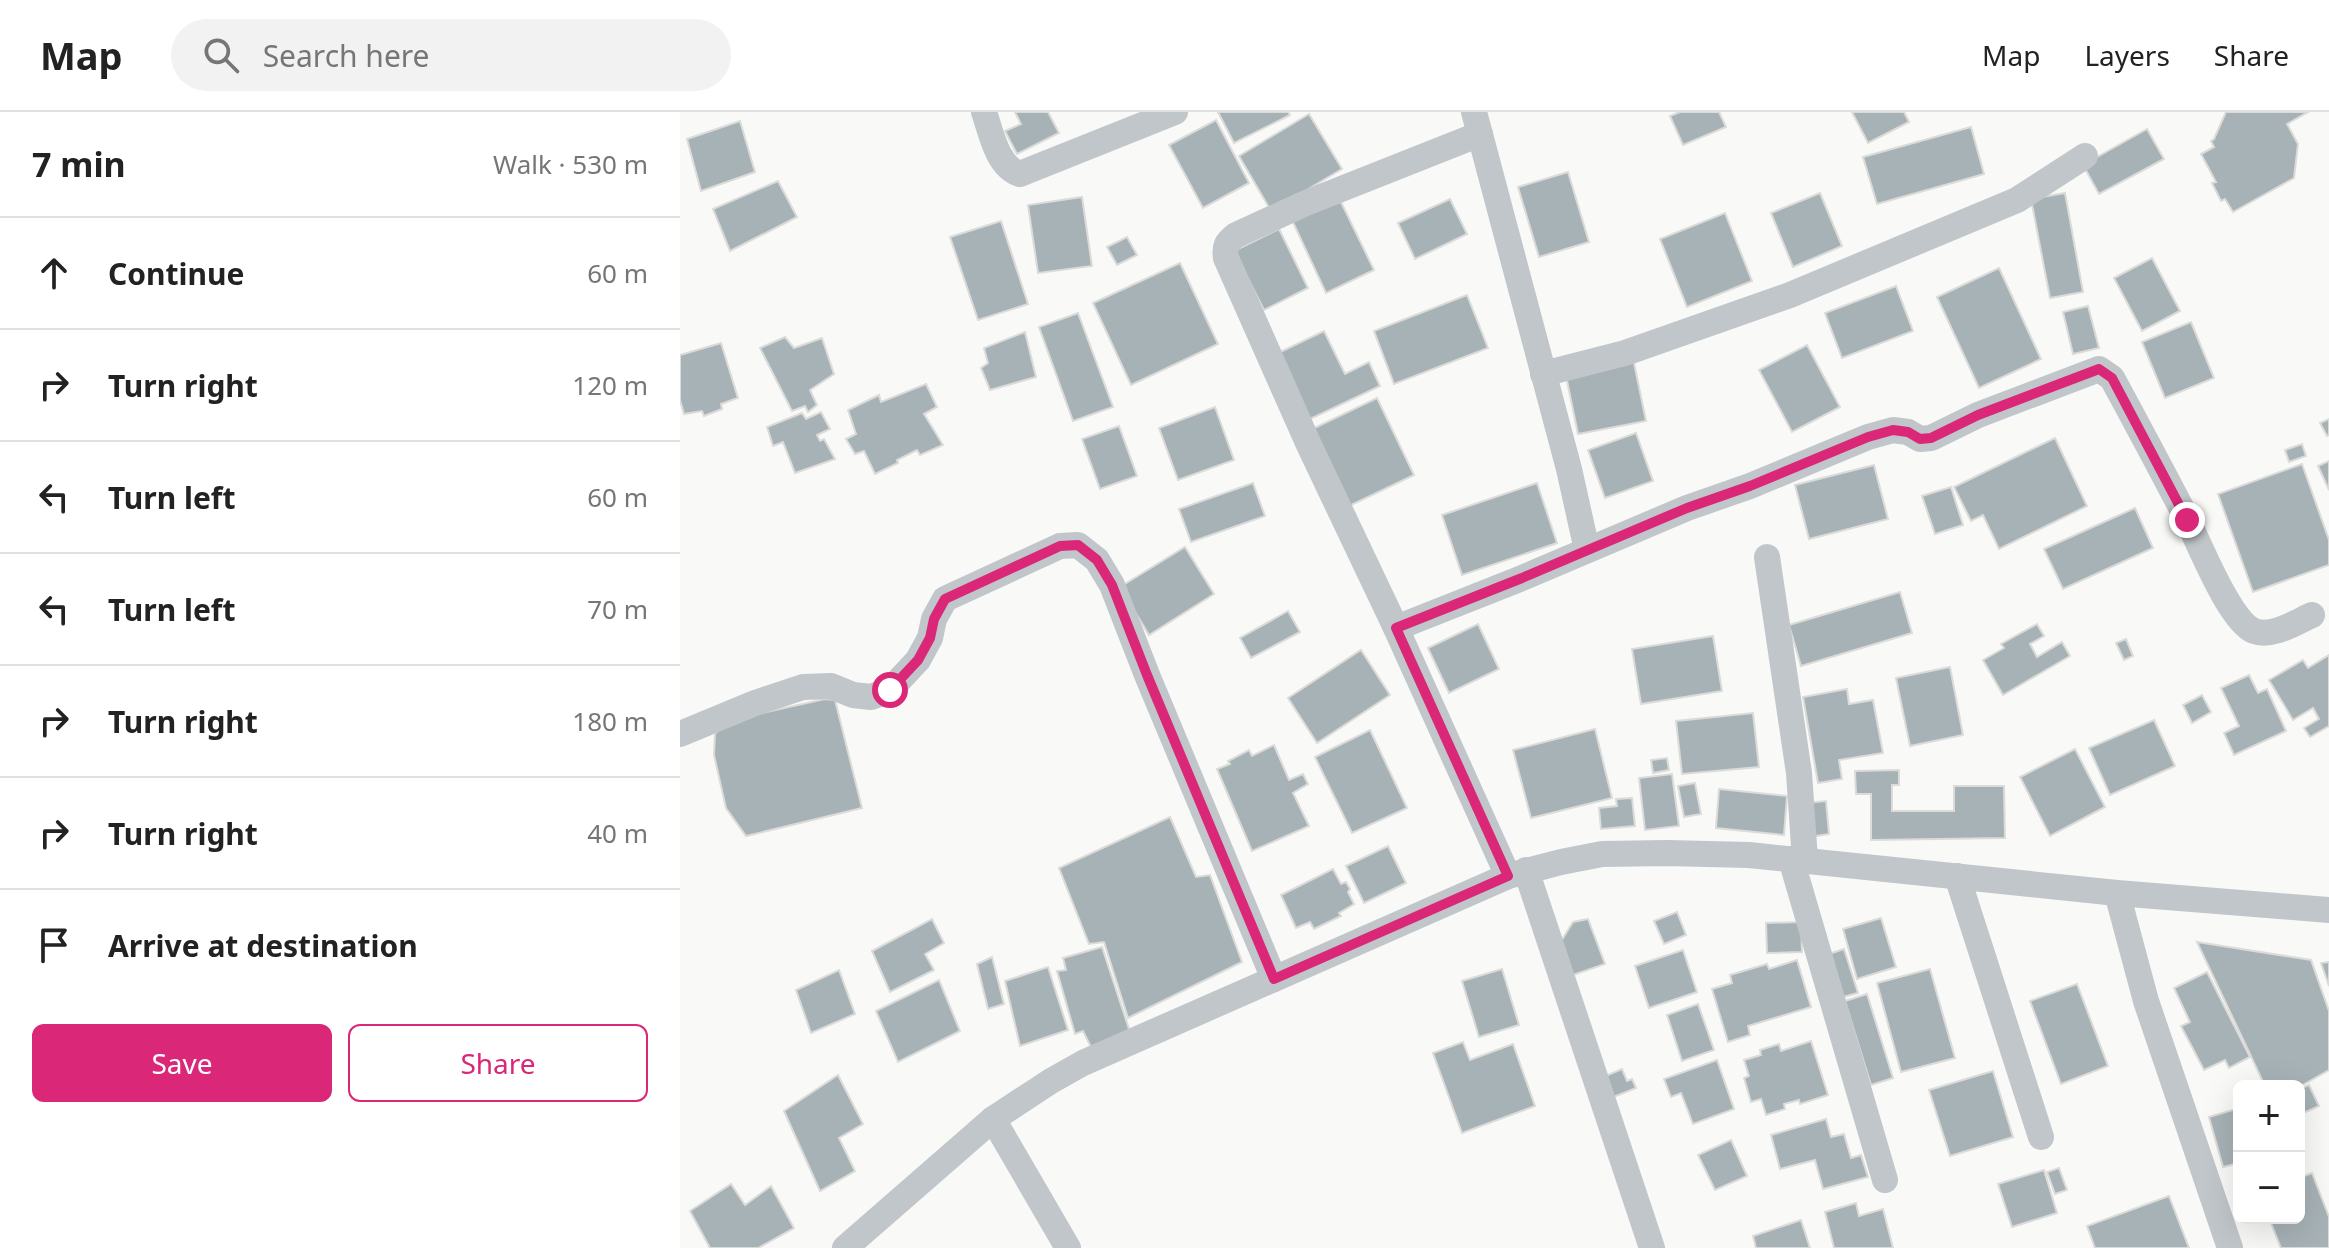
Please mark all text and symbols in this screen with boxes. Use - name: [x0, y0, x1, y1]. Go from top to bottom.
- search box: [171, 19, 731, 91]
- text: Map: [40, 29, 123, 81]
- icon: search: [199, 33, 243, 77]
- text: Search here: [263, 35, 430, 76]
- text: Map: [1982, 36, 2040, 74]
- text: Layers: [2084, 36, 2170, 74]
- text: Share: [2214, 36, 2289, 74]
- text: 7 min: [32, 141, 126, 187]
- text: Walk · 530 m: [493, 146, 648, 182]
- icon: ahead: [32, 251, 76, 295]
- text: Continue: [108, 253, 244, 294]
- text: 60 m: [587, 255, 648, 291]
- icon: right: [32, 363, 76, 407]
- text: Turn right: [108, 365, 258, 406]
- text: 120 m: [572, 367, 648, 403]
- icon: left: [32, 475, 76, 519]
- text: Turn left: [108, 477, 236, 518]
- text: 60 m: [587, 479, 648, 515]
- route end: [2169, 502, 2205, 538]
- icon: left: [32, 587, 76, 631]
- text: Turn left: [108, 589, 236, 630]
- text: 70 m: [587, 591, 648, 627]
- route start: [872, 672, 908, 708]
- icon: right: [32, 699, 76, 743]
- text: Turn right: [108, 701, 258, 742]
- text: 180 m: [572, 703, 648, 739]
- icon: right: [32, 811, 76, 855]
- text: Turn right: [108, 813, 258, 854]
- text: 40 m: [587, 815, 648, 851]
- icon: arrive: [32, 923, 76, 967]
- text: Arrive at destination: [108, 925, 418, 966]
- button: Save: [32, 1024, 332, 1102]
- button: Share: [348, 1024, 648, 1102]
- map controls: [2233, 1080, 2305, 1224]
- button: +: [2233, 1080, 2305, 1152]
- button: −: [2233, 1152, 2305, 1224]

